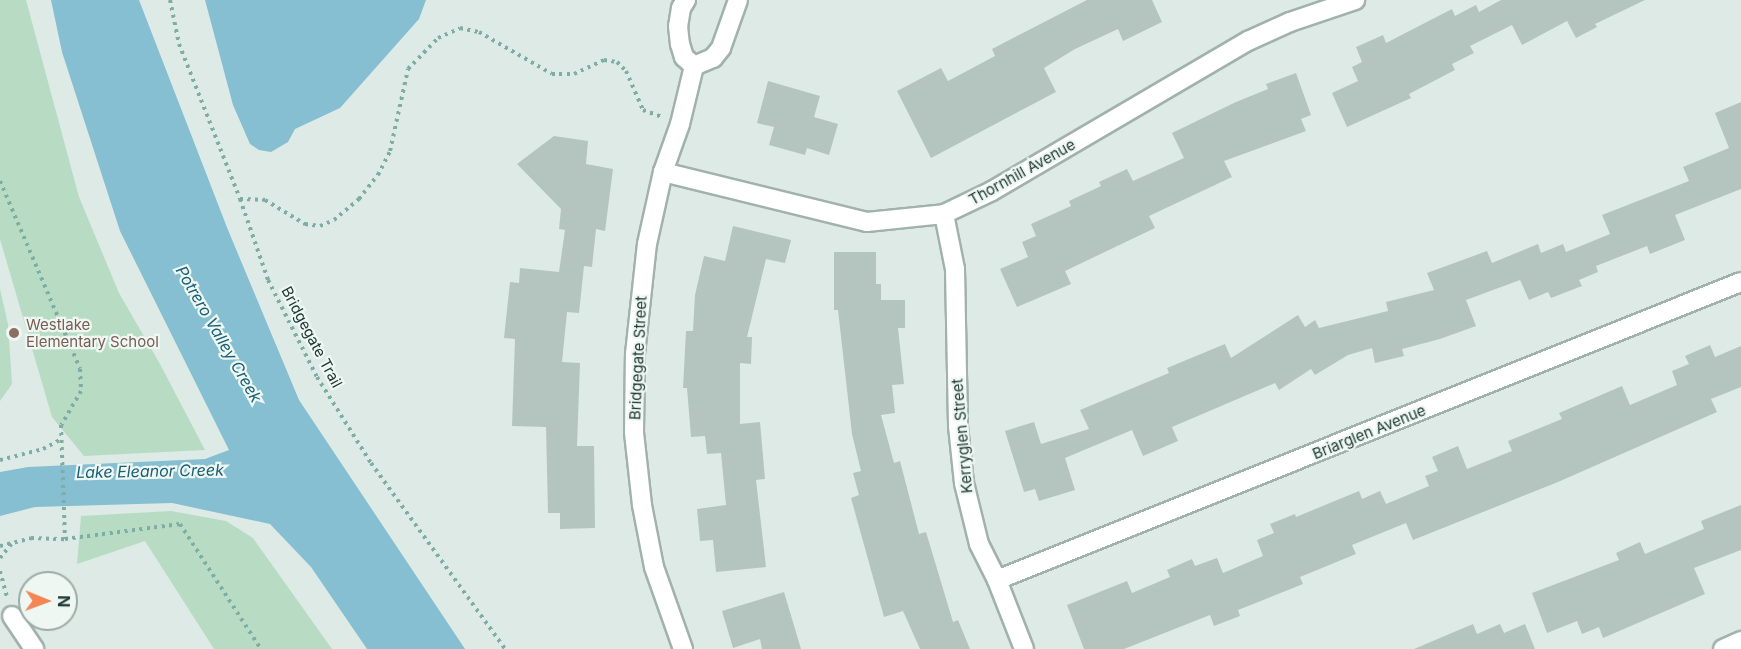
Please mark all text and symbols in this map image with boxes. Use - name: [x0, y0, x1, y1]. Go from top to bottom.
- street label: Thornhill Avenue: [966, 135, 1078, 209]
- water label: Potrero Valley Creek: [172, 262, 266, 406]
- street label: Bridgegate Trail: [278, 283, 346, 391]
- street label: Bridgegate Street: [626, 296, 650, 420]
- place label: Westlake Elementary School: [26, 315, 159, 350]
- marker: Westlake Elementary School: [7, 326, 21, 340]
- street label: Kerryglen Street: [948, 378, 976, 494]
- street label: Briarglen Avenue: [1310, 401, 1428, 463]
- water label: Lake Eleanor Creek: [76, 460, 224, 482]
- north arrow: [18, 571, 78, 631]
- text: N: [54, 595, 74, 608]

